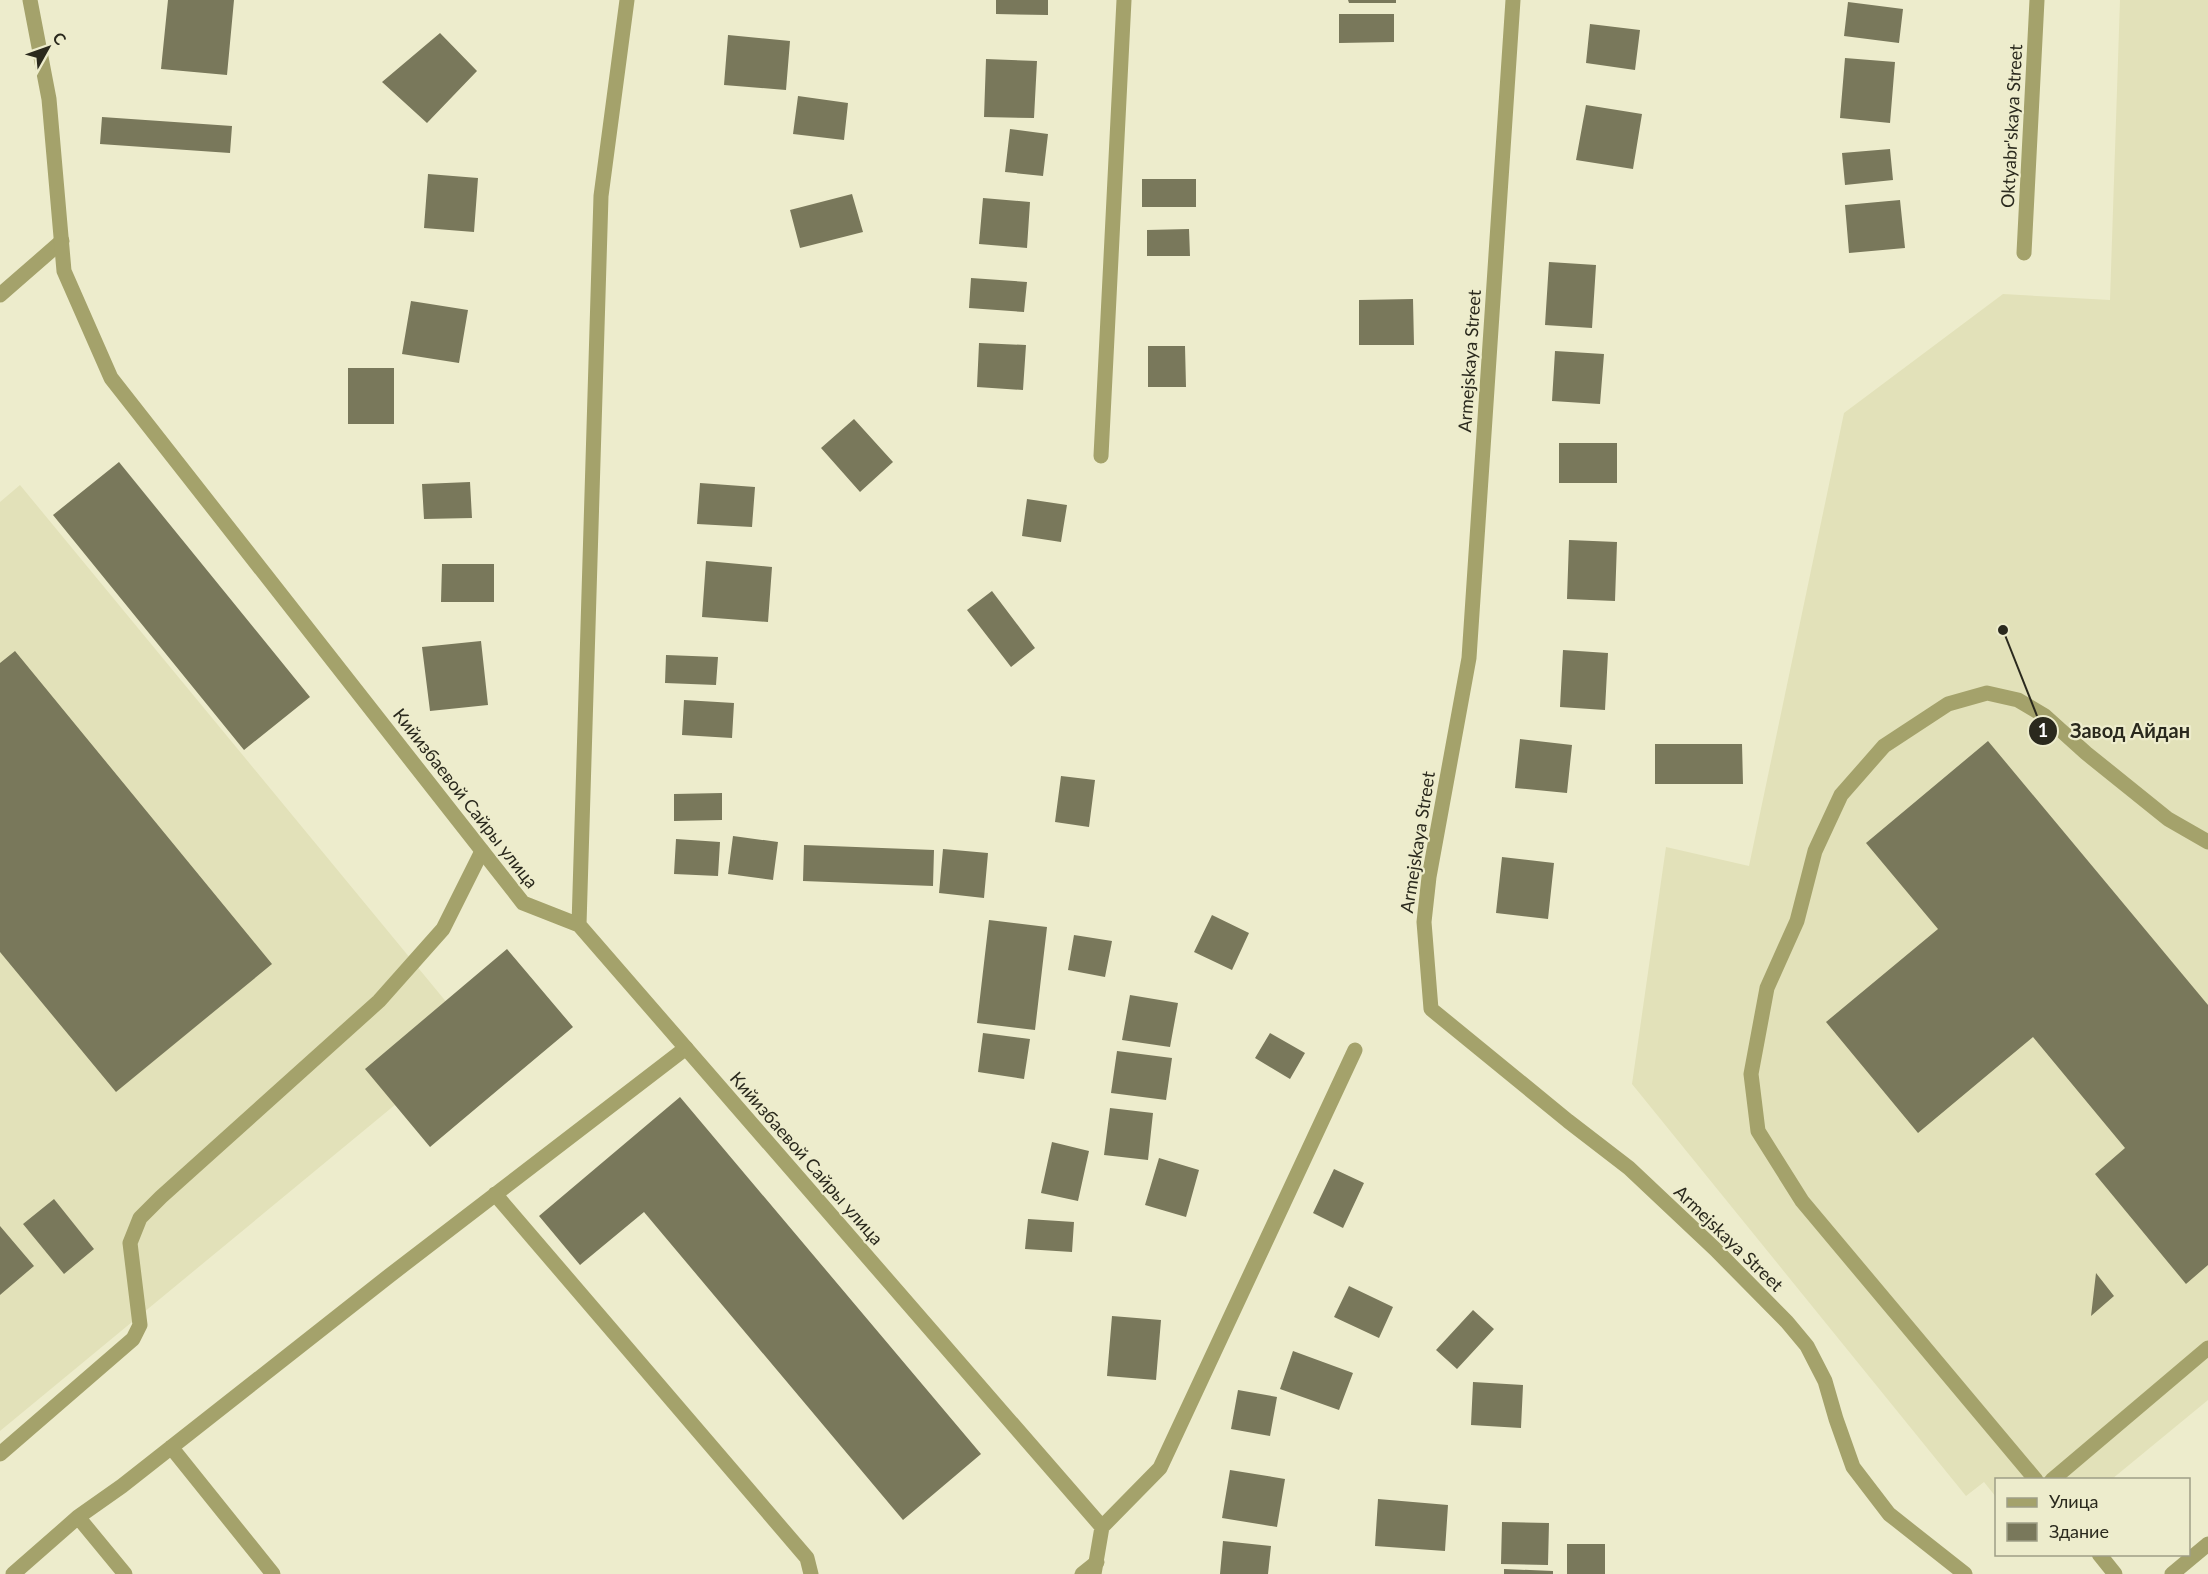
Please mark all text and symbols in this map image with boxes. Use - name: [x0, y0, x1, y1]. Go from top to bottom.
- north arrow: [18, 18, 78, 78]
- text: С: [49, 28, 71, 49]
- street label: Oktyabr'skaya Street: [1996, 43, 2026, 208]
- street label: Armejskaya Street: [1453, 288, 1485, 433]
- street label: Кийизбаевой Сайры улица: [389, 704, 543, 892]
- callout: Завод Айдан: [2028, 712, 2202, 750]
- text: Завод Айдан: [2070, 718, 2190, 742]
- text: 1: [2038, 719, 2048, 741]
- street label: Armejskaya Street: [1395, 769, 1439, 914]
- street label: Кийизбаевой Сайры улица: [726, 1067, 888, 1249]
- street label: Armejskaya Street: [1670, 1180, 1788, 1296]
- legend: [1995, 1478, 2190, 1556]
- text: Улица: [2049, 1490, 2099, 1512]
- text: Здание: [2049, 1520, 2109, 1542]

